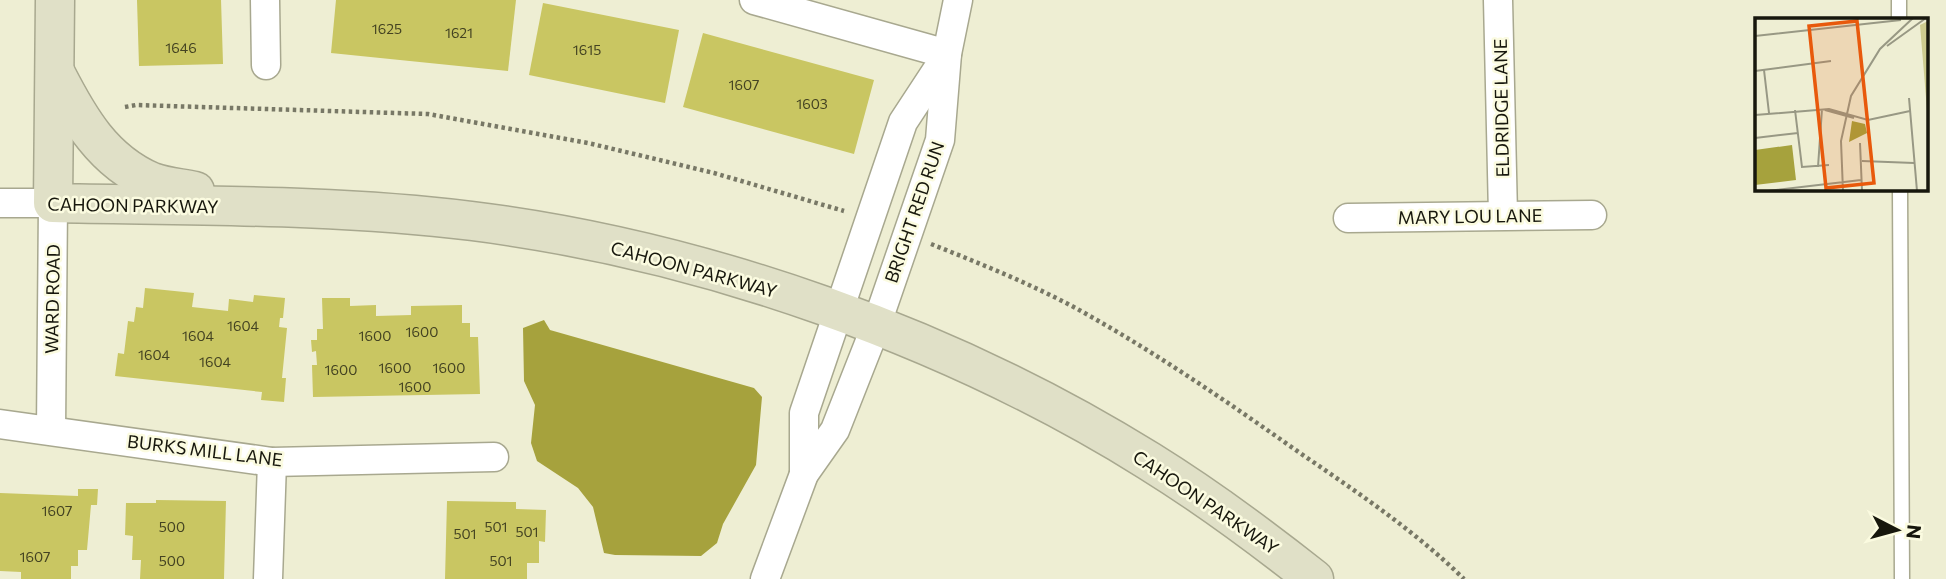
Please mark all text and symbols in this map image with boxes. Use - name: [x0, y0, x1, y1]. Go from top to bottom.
- inset map: [1755, 18, 1928, 191]
- house number: 1625: [372, 20, 402, 37]
- house number: 1621: [445, 24, 473, 41]
- street label: ELDRIDGE LANE: [1489, 38, 1513, 178]
- house number: 1646: [165, 39, 197, 56]
- house number: 1615: [573, 41, 601, 58]
- house number: 1607: [729, 76, 759, 93]
- house number: 1603: [796, 95, 828, 112]
- street label: BRIGHT RED RUN: [879, 138, 949, 286]
- street label: CAHOON PARKWAY: [47, 193, 219, 217]
- street label: MARY LOU LANE: [1397, 204, 1543, 228]
- street label: CAHOON PARKWAY: [608, 236, 780, 302]
- street label: WARD ROAD: [40, 244, 64, 354]
- house number: 1604: [227, 317, 260, 334]
- house number: 1600: [406, 323, 438, 340]
- house number: 1604: [182, 327, 215, 344]
- house number: 1600: [359, 327, 391, 344]
- house number: 1604: [138, 346, 171, 363]
- house number: 1604: [199, 353, 232, 370]
- house number: 1600: [379, 359, 411, 376]
- house number: 1600: [433, 359, 465, 376]
- house number: 1600: [325, 361, 357, 378]
- house number: 1600: [399, 378, 431, 395]
- street label: BURKS MILL LANE: [126, 430, 284, 470]
- street label: CAHOON PARKWAY: [1129, 445, 1283, 559]
- north arrow: [1862, 495, 1932, 565]
- house number: 1607: [42, 502, 72, 519]
- house number: 500: [159, 518, 185, 535]
- house number: 501: [484, 518, 508, 535]
- house number: 501: [515, 523, 539, 540]
- text: N: [1902, 524, 1927, 540]
- house number: 501: [453, 525, 477, 542]
- house number: 1607: [20, 548, 50, 565]
- house number: 500: [159, 552, 185, 569]
- house number: 501: [489, 552, 513, 569]

